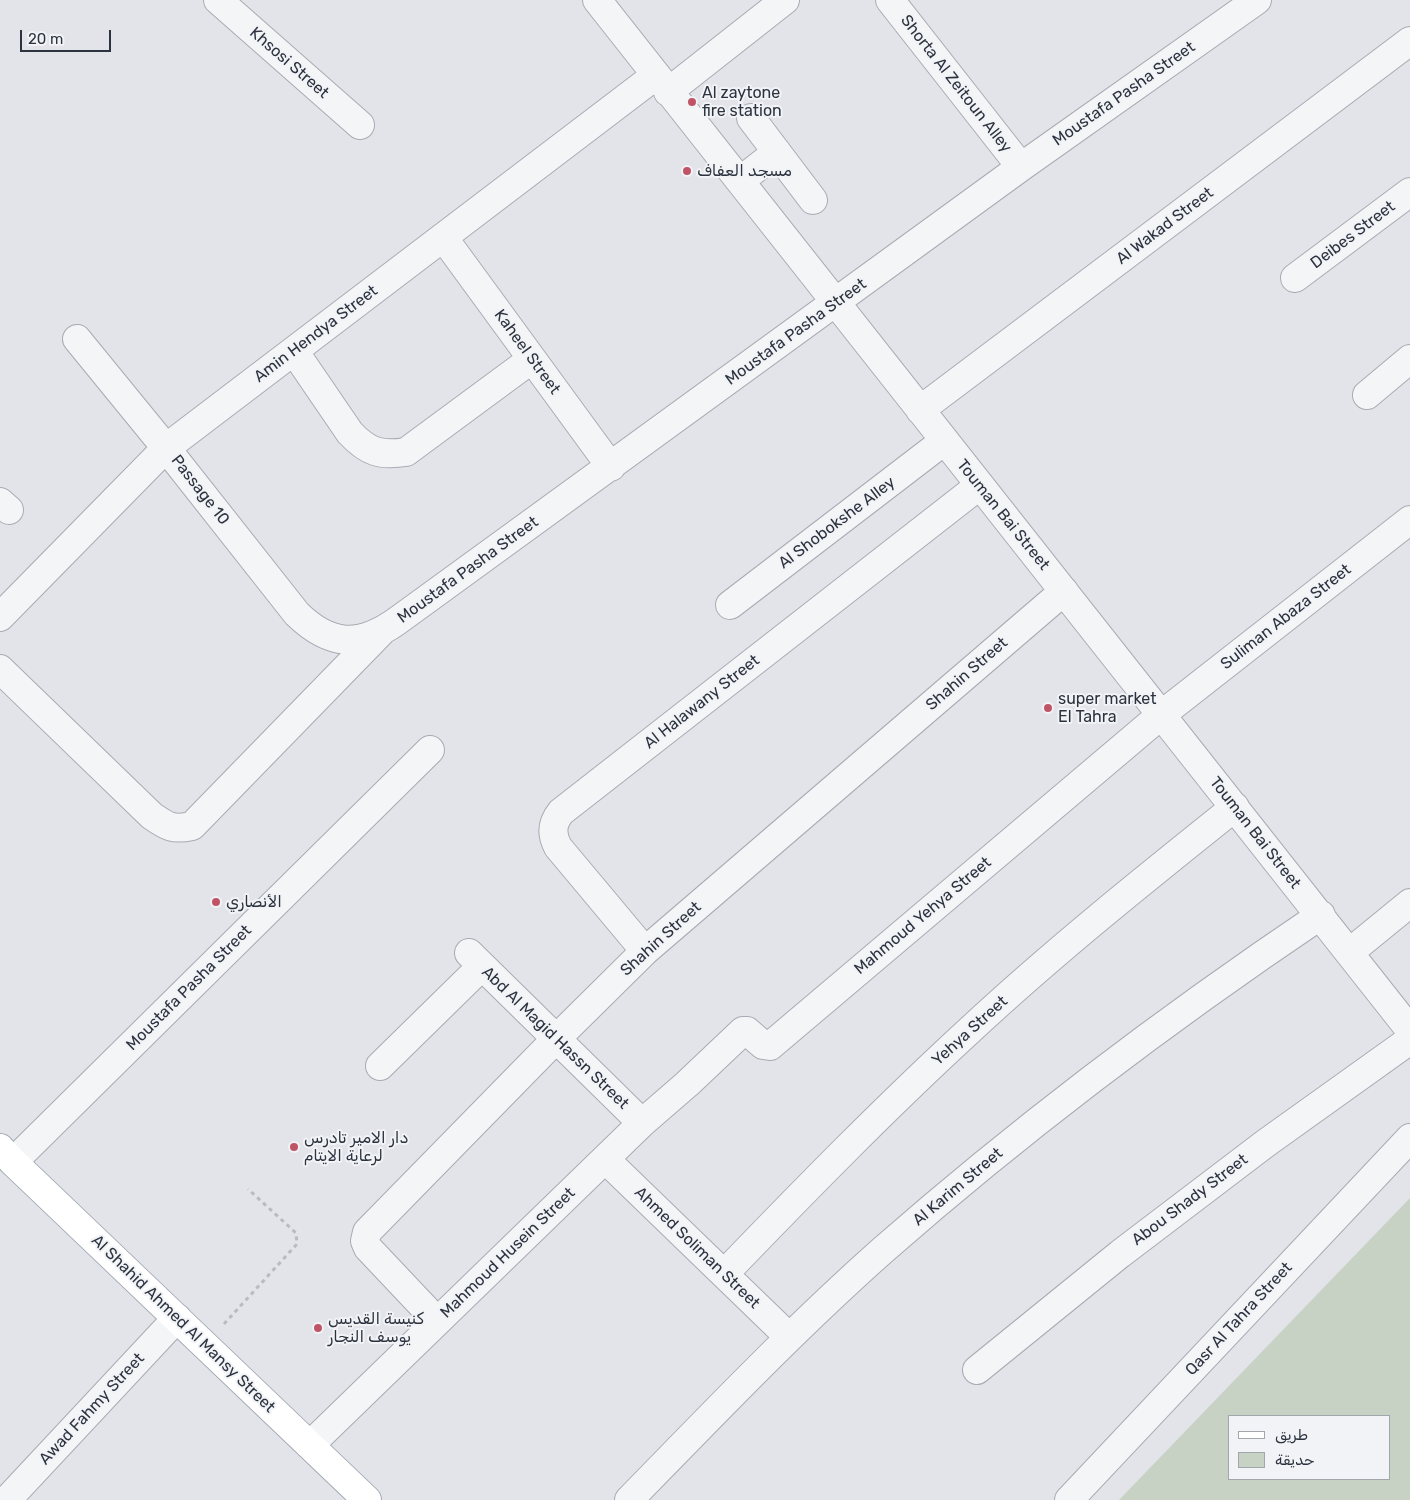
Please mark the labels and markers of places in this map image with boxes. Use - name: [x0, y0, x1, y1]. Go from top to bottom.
- place label: Al zaytone fire station: [702, 83, 782, 121]
- marker: Al zaytone fire station: [686, 96, 698, 108]
- place label: مسجد العفاف: [697, 161, 792, 181]
- marker: مسجد العفاف: [681, 165, 693, 177]
- place label: super market El Tahra: [1058, 689, 1156, 727]
- marker: super market El Tahra: [1042, 702, 1054, 714]
- place label: الأنصاري: [226, 892, 282, 912]
- marker: الأنصاري: [210, 896, 222, 908]
- place label: دار الامير تادرس لرعاية الايتام: [304, 1128, 408, 1166]
- marker: دار الامير تادرس لرعاية الايتام: [288, 1141, 300, 1153]
- place label: كنيسة القديس يوسف النجار: [328, 1309, 424, 1347]
- marker: كنيسة القديس يوسف النجار: [312, 1322, 324, 1334]

